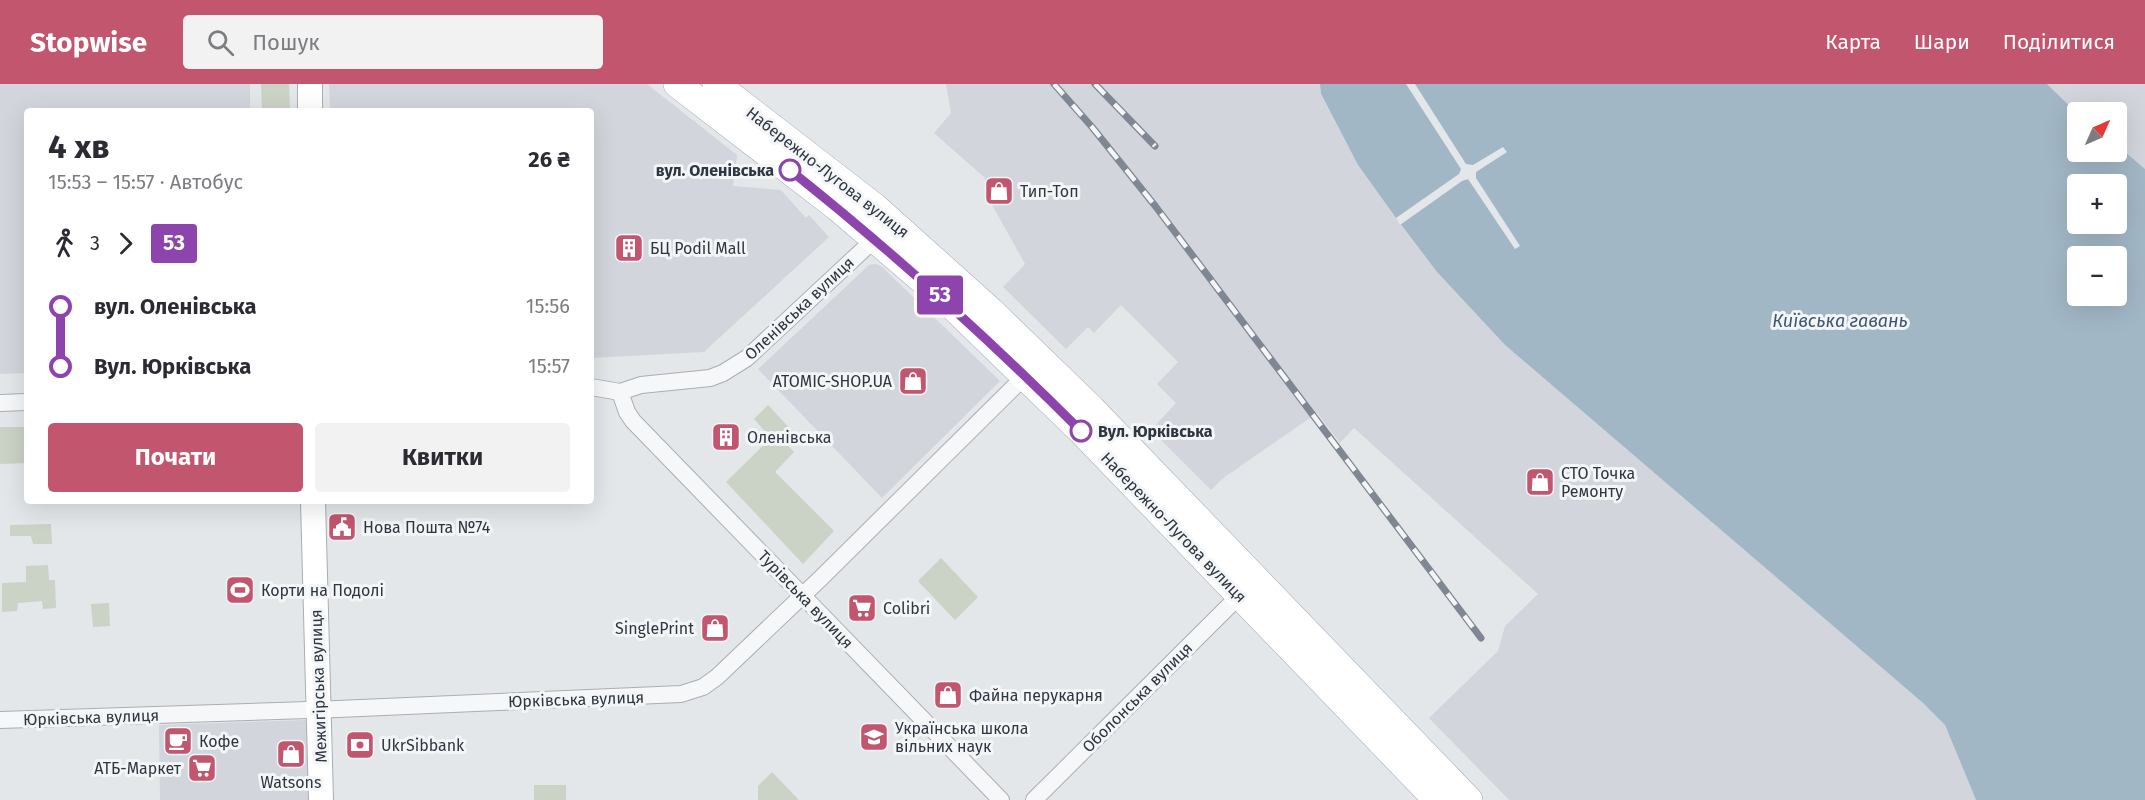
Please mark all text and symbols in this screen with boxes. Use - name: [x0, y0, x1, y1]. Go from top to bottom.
- search box: [183, 15, 603, 69]
- text: Stopwise: [30, 26, 147, 59]
- icon: search: [204, 26, 237, 59]
- text: Пошук: [252, 29, 320, 56]
- text: Карта: [1825, 29, 1881, 55]
- text: Шари: [1914, 29, 1970, 55]
- text: Поділитися: [2003, 29, 2115, 55]
- north arrow: [2067, 102, 2127, 162]
- map controls: [2067, 102, 2127, 306]
- street label: Набережно-Лугова вулиця: [742, 103, 913, 242]
- text: 4 хв: [48, 127, 110, 167]
- text: 26 ₴: [528, 146, 570, 173]
- marker: вул. Оленівська: [779, 159, 801, 181]
- place label: вул. Оленівська: [656, 161, 774, 180]
- text: 15:53 – 15:57 · Автобус: [48, 170, 243, 194]
- button: +: [2067, 174, 2127, 234]
- shop icon: Тип-Топ: [983, 175, 1015, 207]
- place label: Тип-Топ: [1020, 182, 1079, 201]
- icon: walk: [48, 227, 81, 260]
- icon: forward: [109, 227, 142, 260]
- text: 53: [163, 230, 185, 256]
- text: 3: [90, 231, 100, 255]
- building icon: БЦ Podil Mall: [613, 232, 645, 264]
- place label: БЦ Podil Mall: [650, 239, 746, 258]
- button: −: [2067, 246, 2127, 306]
- street label: Оленівська вулиця: [741, 253, 858, 364]
- line badge: 53: [913, 276, 967, 314]
- text: 53: [929, 282, 951, 308]
- text: вул. Оленівська: [94, 293, 257, 320]
- text: 15:56: [526, 294, 570, 318]
- water label: Київська гавань: [1772, 310, 1908, 332]
- text: Вул. Юрківська: [94, 353, 251, 380]
- text: 15:57: [528, 354, 570, 378]
- shop icon: ATOMIC-SHOP.UA: [897, 365, 929, 397]
- place label: ATOMIC-SHOP.UA: [773, 372, 893, 391]
- marker: Вул. Юрківська: [1070, 420, 1092, 442]
- building icon: Оленівська: [710, 421, 742, 453]
- place label: Вул. Юрківська: [1098, 422, 1213, 441]
- button: Почати: [48, 423, 303, 492]
- button: Квитки: [315, 423, 570, 492]
- place label: Оленівська: [747, 428, 832, 447]
- street label: Набережно-Лугова вулиця: [1097, 448, 1250, 606]
- place label: СТО Точка Ремонту: [1561, 464, 1635, 501]
- shop icon: СТО Точка Ремонту: [1524, 466, 1556, 498]
- public building icon: Нова Пошта №74: [326, 511, 358, 543]
- place label: Нова Пошта №74: [363, 518, 491, 537]
- street label: Турівська вулиця: [754, 546, 857, 652]
- sports icon: Корти на Подолі: [224, 574, 256, 606]
- place label: Корти на Подолі: [261, 581, 384, 600]
- supermarket icon: Colibri: [846, 592, 878, 624]
- place label: Colibri: [883, 599, 930, 618]
- street label: Межигірська вулиця: [306, 609, 331, 763]
- shop icon: SinglePrint: [699, 612, 731, 644]
- place label: SinglePrint: [615, 619, 694, 638]
- street label: Оболонська вулиця: [1078, 638, 1196, 756]
- shop icon: Файна перукарня: [932, 679, 964, 711]
- place label: Файна перукарня: [969, 686, 1103, 705]
- street label: Юрківська вулиця: [508, 688, 644, 711]
- street label: Юрківська вулиця: [23, 706, 159, 729]
- place label: Українська школа вільних наук: [895, 719, 1028, 756]
- school or university icon: Українська школа вільних наук: [858, 721, 890, 753]
- cafe icon: Кофе: [162, 725, 194, 757]
- bank icon: UkrSibbank: [344, 729, 376, 761]
- place label: Кофе: [199, 732, 239, 751]
- place label: UkrSibbank: [381, 736, 465, 755]
- shop icon: Watsons: [275, 738, 307, 770]
- supermarket icon: АТБ-Маркет: [186, 752, 218, 784]
- place label: АТБ-Маркет: [94, 759, 182, 778]
- place label: Watsons: [261, 773, 321, 792]

